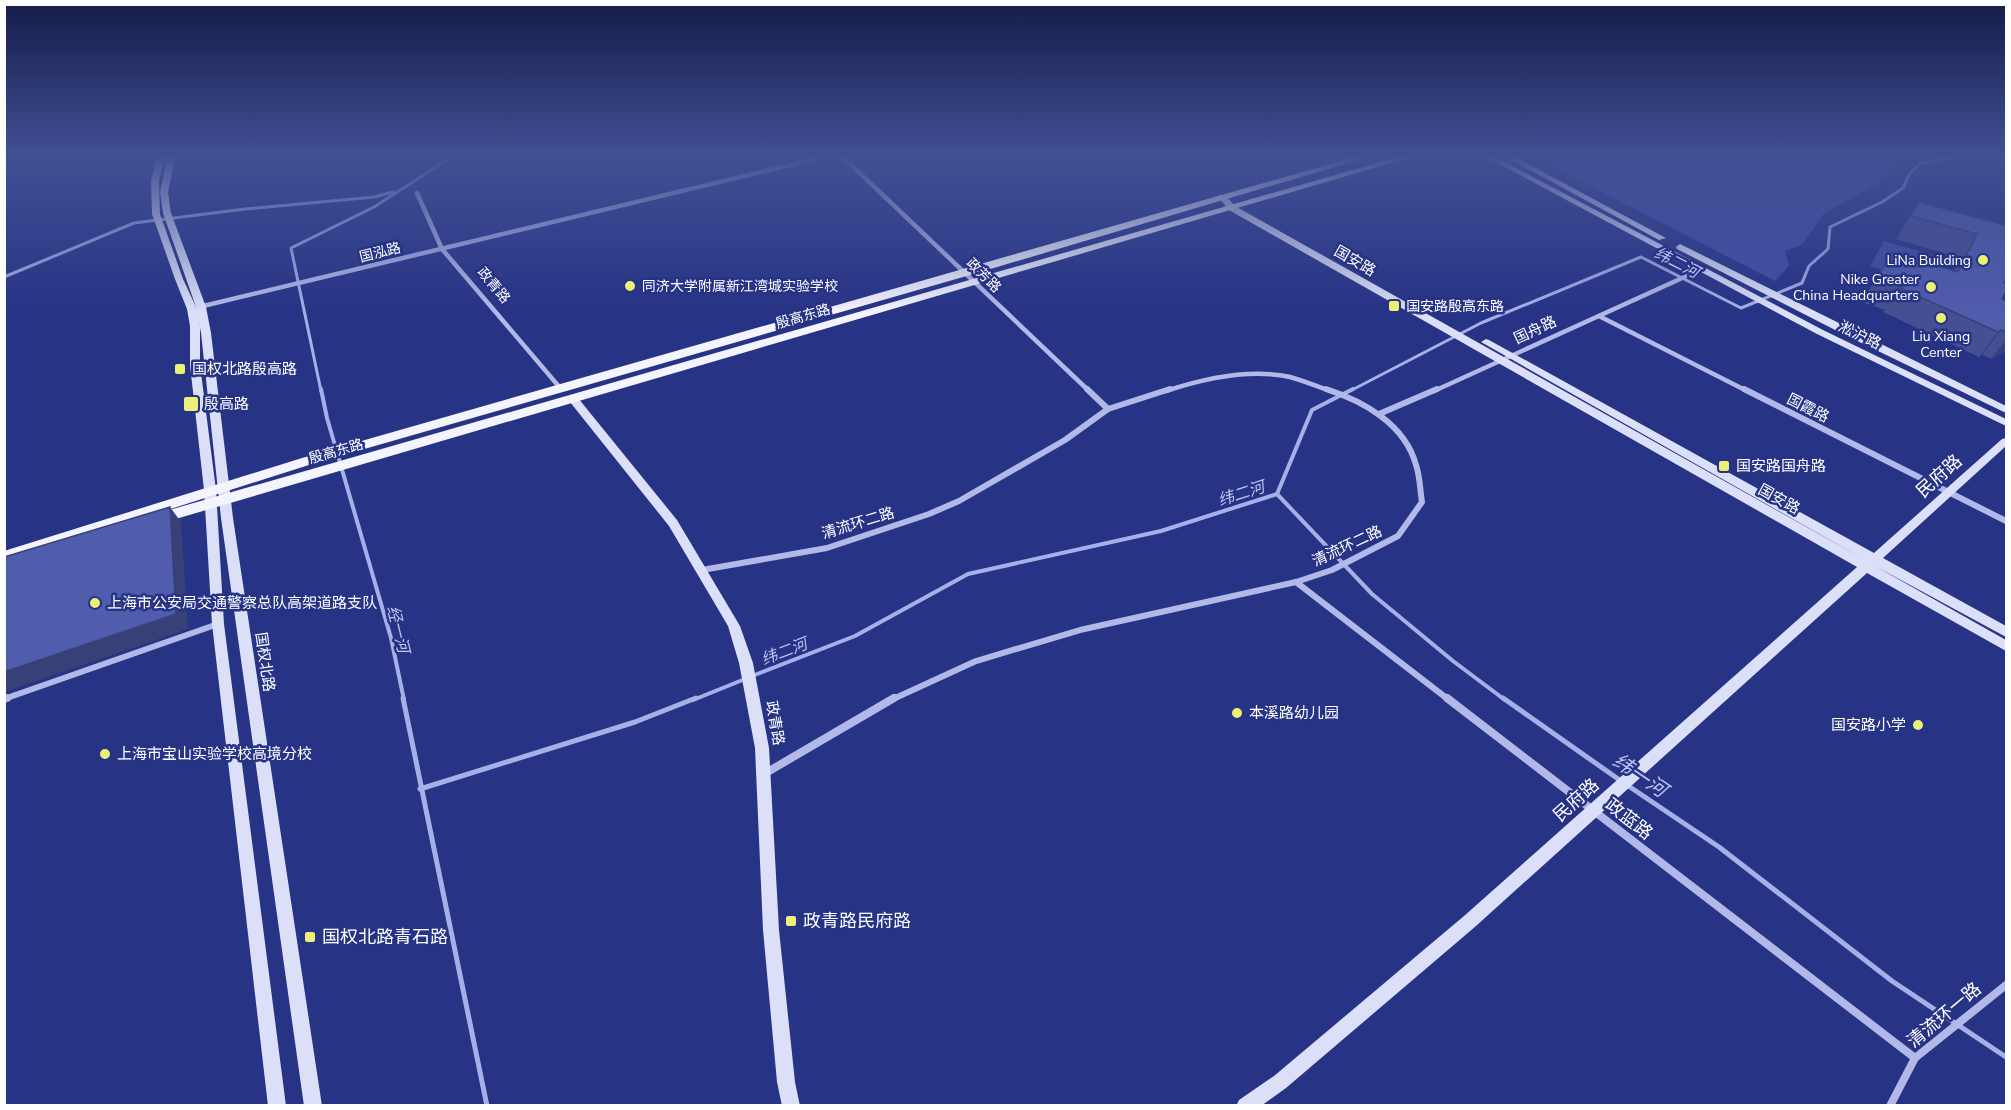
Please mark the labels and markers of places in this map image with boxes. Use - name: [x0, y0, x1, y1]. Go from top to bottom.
- place label: LiNa Building: [1887, 251, 1971, 270]
- marker: LiNa Building: [1976, 253, 1990, 267]
- place label: Nike Greater China Headquarters: [1793, 270, 1919, 305]
- place label: 同济大学附属新江湾城实验学校: [642, 277, 838, 296]
- marker: 同济大学附属新江湾城实验学校: [623, 279, 637, 293]
- marker: Nike Greater China Headquarters: [1924, 280, 1938, 294]
- place label: 国安路殷高东路: [1406, 297, 1504, 316]
- marker: 国安路殷高东路: [1387, 299, 1401, 313]
- marker: Liu Xiang Center: [1934, 311, 1948, 325]
- place label: Liu Xiang Center: [1912, 327, 1970, 362]
- place label: 国权北路殷高路: [192, 359, 297, 379]
- marker: 国权北路殷高路: [173, 362, 187, 376]
- place label: 殷高路: [204, 394, 249, 414]
- marker: 殷高路: [182, 395, 200, 413]
- place label: 国安路国舟路: [1736, 456, 1826, 476]
- marker: 国安路国舟路: [1717, 459, 1731, 473]
- place label: 上海市公安局交通警察总队高架道路支队: [107, 593, 377, 613]
- marker: 上海市公安局交通警察总队高架道路支队: [88, 596, 102, 610]
- place label: 本溪路幼儿园: [1249, 703, 1339, 723]
- marker: 本溪路幼儿园: [1230, 706, 1244, 720]
- place label: 国安路小学: [1831, 715, 1906, 735]
- marker: 国安路小学: [1911, 718, 1925, 732]
- place label: 上海市宝山实验学校高境分校: [117, 744, 312, 764]
- marker: 上海市宝山实验学校高境分校: [98, 747, 112, 761]
- place label: 政青路民府路: [803, 909, 911, 933]
- marker: 政青路民府路: [784, 914, 798, 928]
- place label: 国权北路青石路: [322, 925, 448, 949]
- marker: 国权北路青石路: [303, 930, 317, 944]

